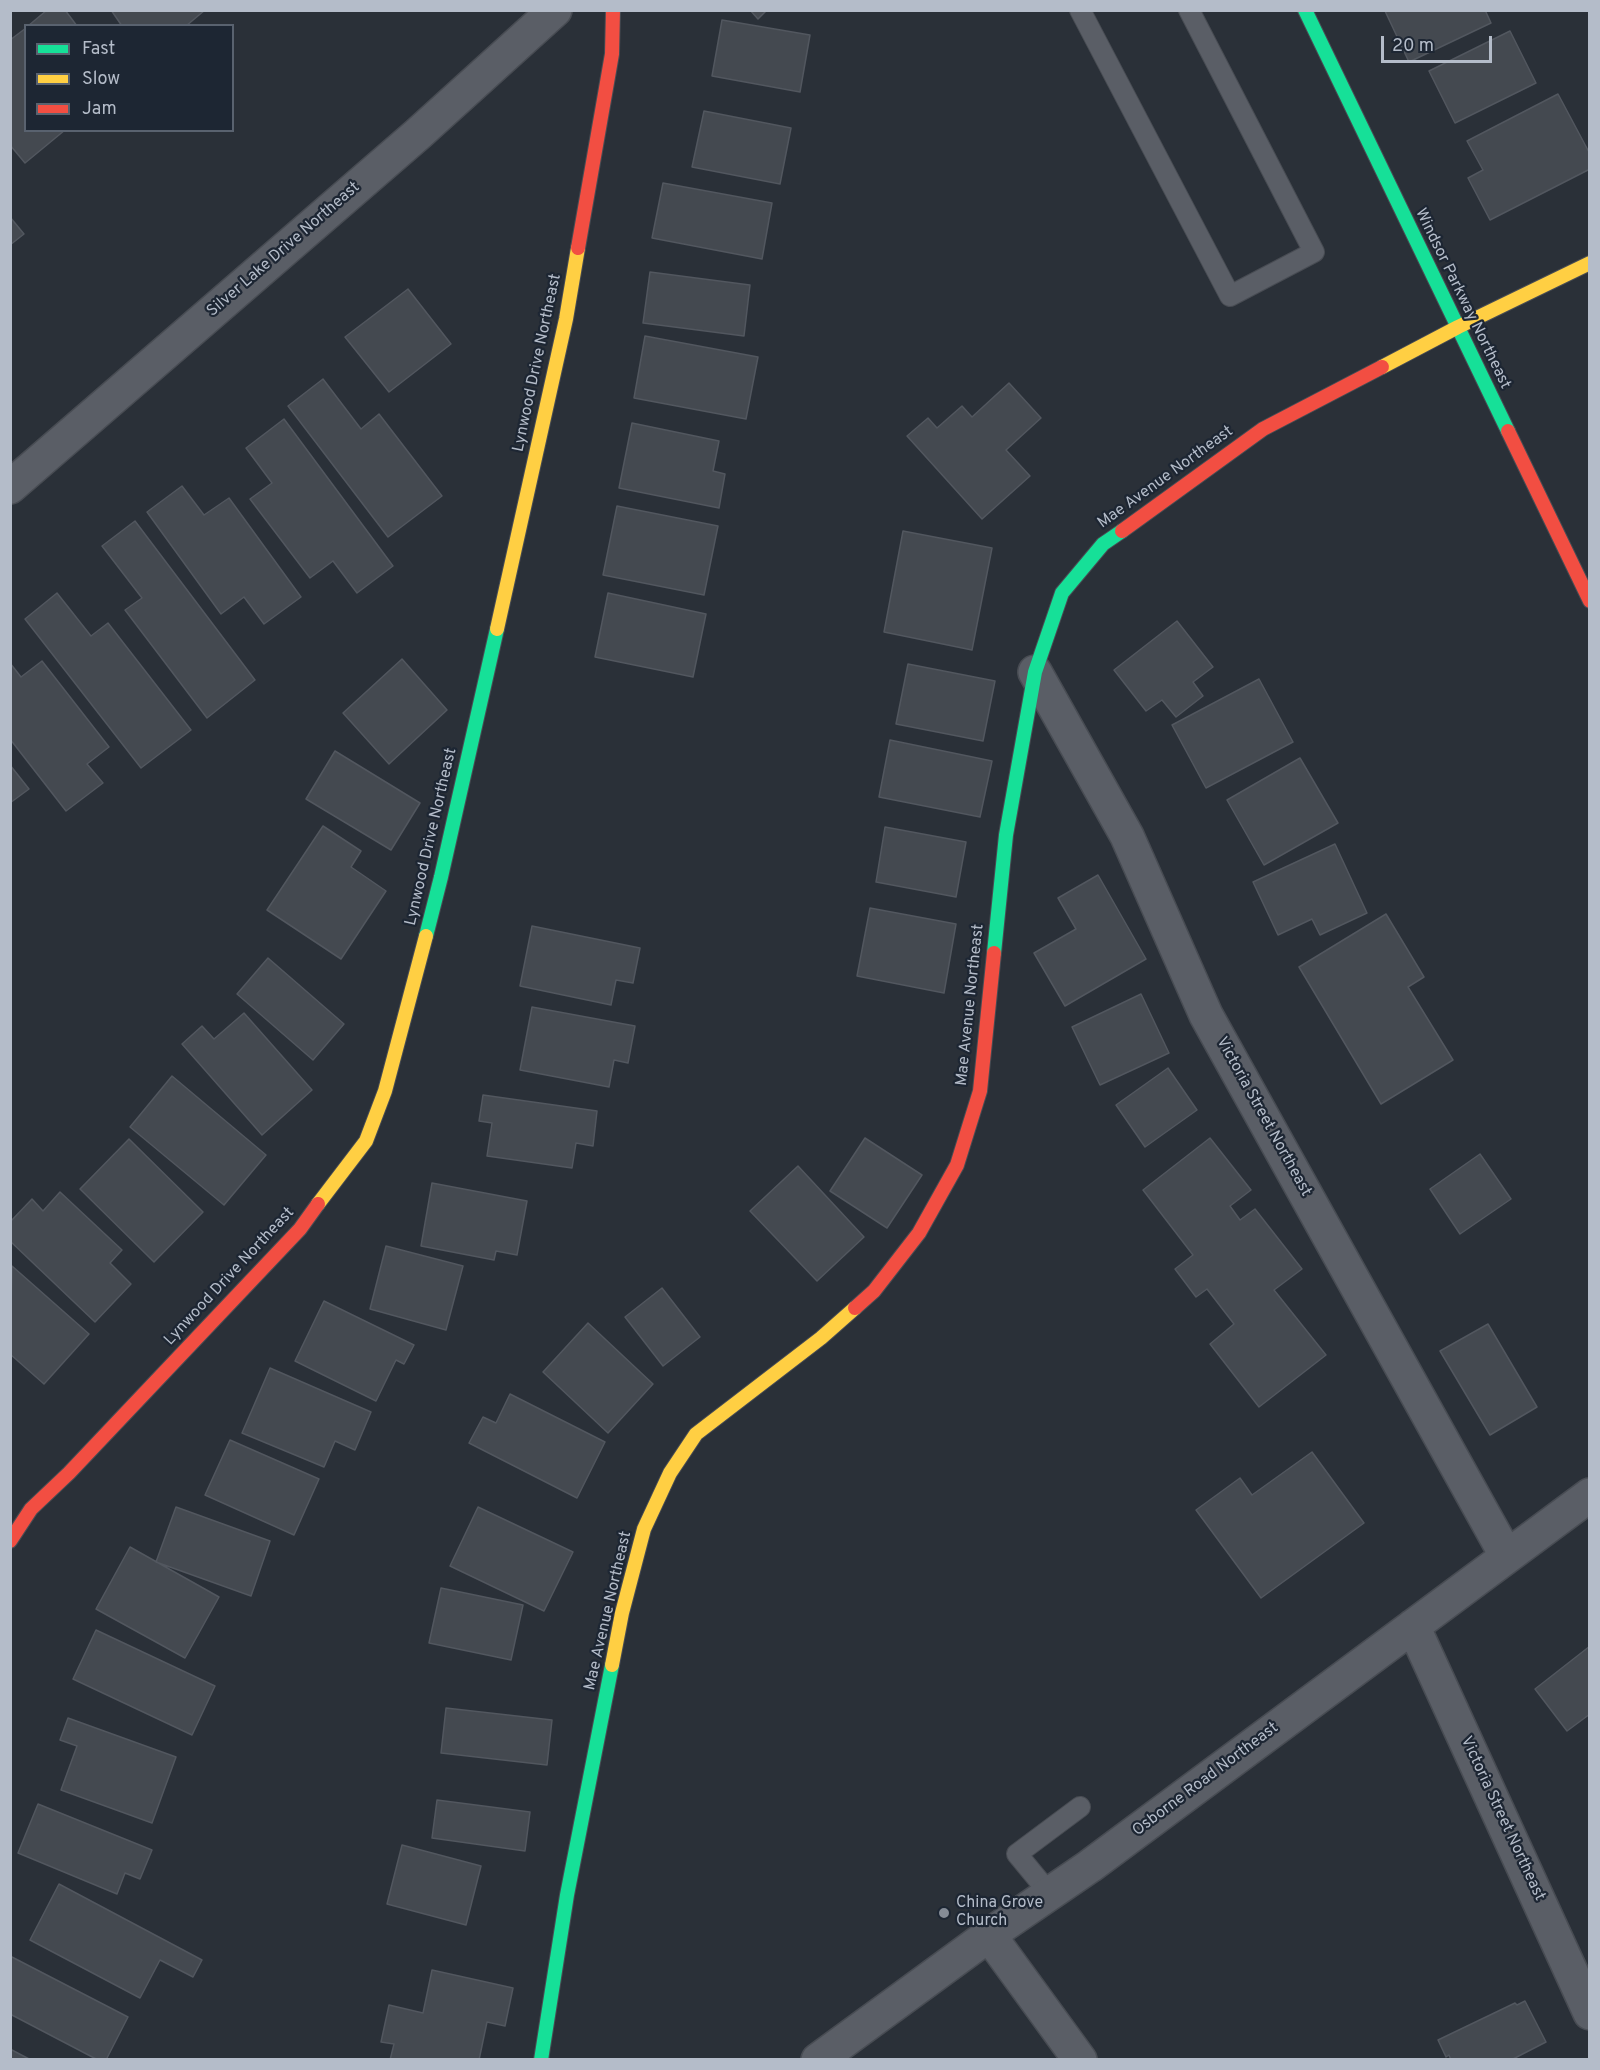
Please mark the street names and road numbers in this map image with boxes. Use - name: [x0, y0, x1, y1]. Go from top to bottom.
- street label: Silver Lake Drive Northeast: [204, 178, 364, 322]
- street label: Windsor Parkway Northeast: [1410, 206, 1514, 392]
- street label: Lynwood Drive Northeast: [510, 272, 566, 454]
- street label: Mae Avenue Northeast: [1095, 422, 1237, 534]
- street label: Lynwood Drive Northeast: [402, 746, 462, 928]
- street label: Mae Avenue Northeast: [953, 923, 989, 1087]
- street label: Victoria Street Northeast: [1211, 1034, 1315, 1200]
- street label: Lynwood Drive Northeast: [161, 1204, 299, 1350]
- street label: Mae Avenue Northeast: [581, 1530, 637, 1692]
- street label: Osborne Road Northeast: [1129, 1719, 1283, 1841]
- street label: Victoria Street Northeast: [1455, 1734, 1549, 1904]

